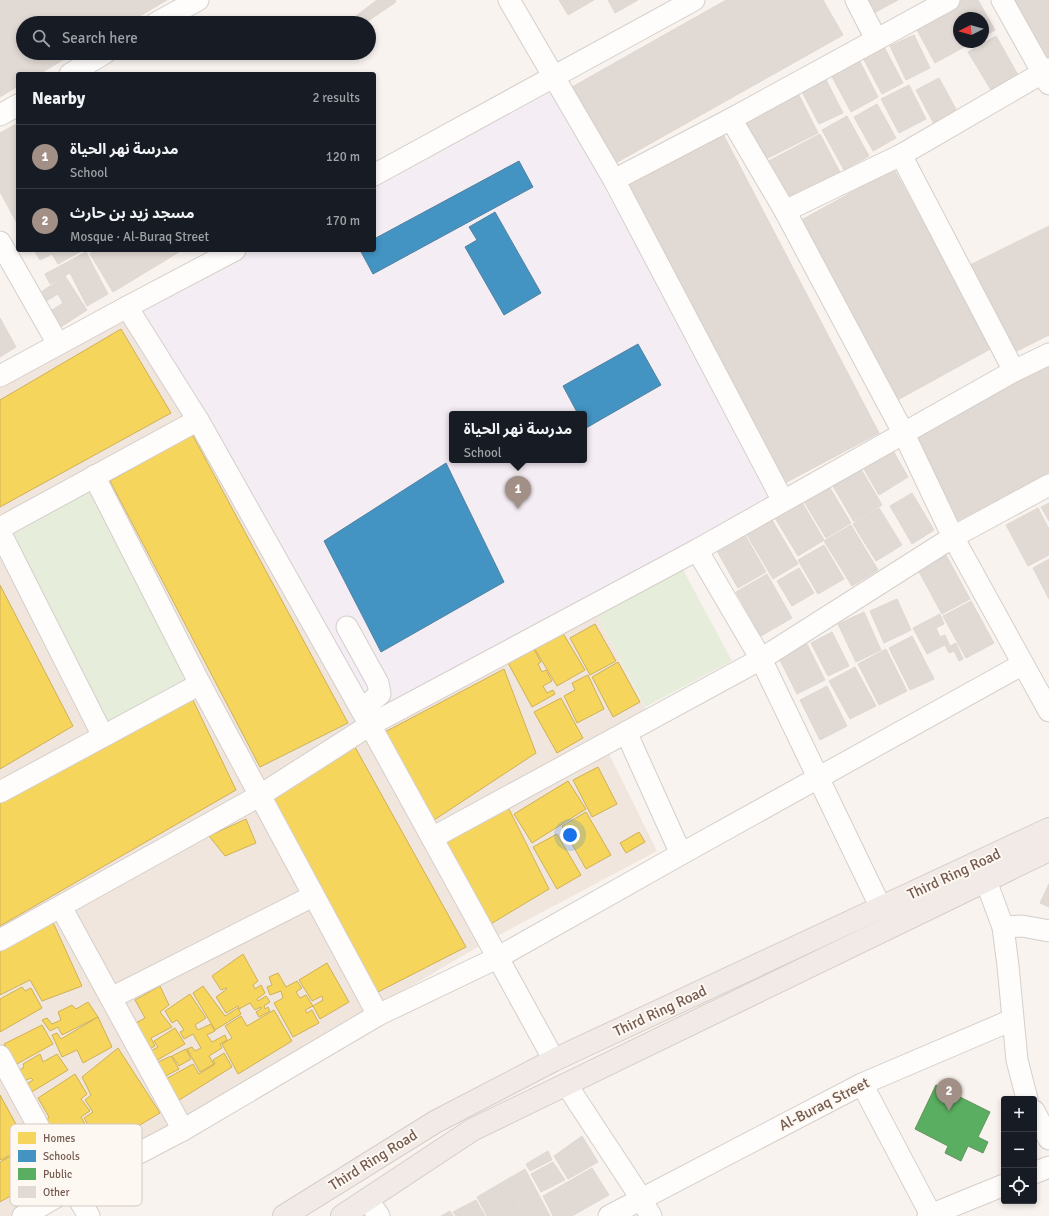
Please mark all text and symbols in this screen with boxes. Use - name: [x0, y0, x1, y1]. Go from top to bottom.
- north arrow: [953, 12, 989, 48]
- search box: [16, 16, 376, 60]
- icon: search: [30, 27, 52, 49]
- text: Search here: [62, 29, 138, 47]
- text: Nearby: [32, 88, 85, 109]
- text: 2 results: [312, 90, 360, 106]
- text: مدرسة نهر الحياة: [70, 140, 179, 158]
- text: 1: [41, 149, 49, 165]
- text: 120 m: [326, 149, 360, 165]
- text: School: [70, 165, 108, 181]
- text: مسجد زيد بن حارث: [70, 204, 194, 222]
- text: 2: [41, 213, 49, 229]
- text: 170 m: [326, 213, 360, 229]
- text: Mosque · Al-Buraq Street: [70, 229, 209, 245]
- popup: [449, 411, 587, 463]
- text: مدرسة نهر الحياة: [464, 420, 572, 438]
- text: School: [464, 445, 501, 461]
- pin: 1: [505, 476, 531, 509]
- your location: [560, 825, 580, 845]
- street label: Third Ring Road: [905, 845, 1004, 903]
- street label: Third Ring Road: [611, 982, 710, 1040]
- street label: Al-Buraq Street: [776, 1073, 872, 1135]
- pin: 2: [936, 1078, 962, 1111]
- map controls: [1001, 1096, 1037, 1204]
- button: +: [1001, 1096, 1037, 1132]
- legend: [10, 1124, 142, 1206]
- street label: Third Ring Road: [325, 1126, 421, 1194]
- text: Homes: [43, 1132, 75, 1145]
- button: −: [1001, 1132, 1037, 1168]
- text: Schools: [43, 1150, 80, 1163]
- text: Public: [43, 1168, 72, 1181]
- button: locate: [1001, 1168, 1037, 1204]
- text: Other: [43, 1186, 70, 1199]

